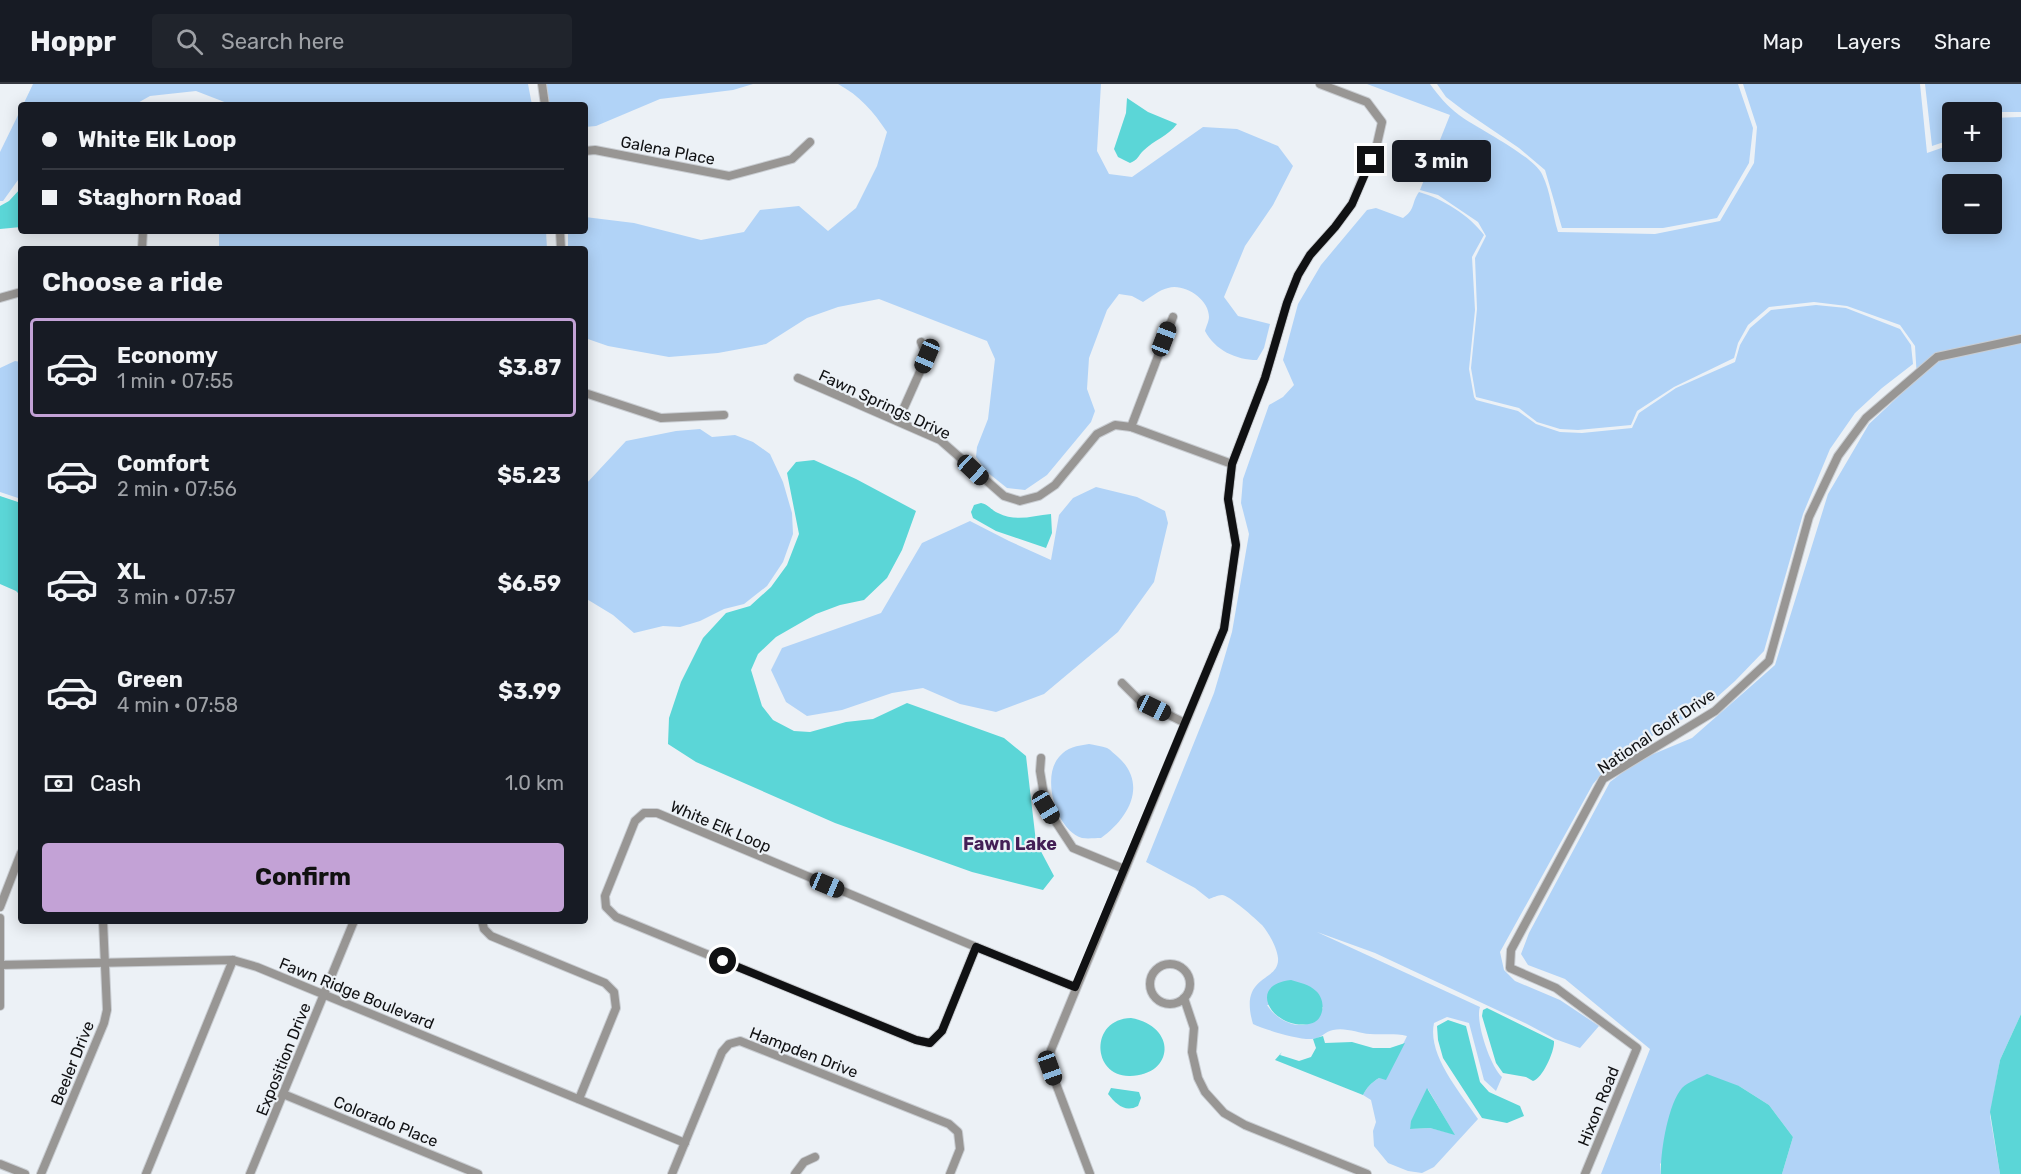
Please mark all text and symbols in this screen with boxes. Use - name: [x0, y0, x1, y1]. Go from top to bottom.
- search box: [152, 14, 572, 68]
- text: Hoppr: [30, 25, 116, 58]
- icon: search: [173, 25, 206, 58]
- text: Search here: [221, 28, 344, 55]
- text: Map: [1762, 29, 1803, 54]
- text: Layers: [1836, 29, 1901, 54]
- text: Share: [1934, 29, 1991, 54]
- map controls: [1942, 102, 2002, 234]
- button: +: [1942, 102, 2002, 162]
- text: White Elk Loop: [78, 126, 237, 153]
- street label: Galena Place: [619, 132, 717, 169]
- callout: 3 min: [1392, 139, 1491, 181]
- route end: [1357, 146, 1384, 173]
- text: 3 min: [1414, 149, 1469, 173]
- button: −: [1942, 174, 2002, 234]
- text: Staghorn Road: [78, 184, 242, 211]
- text: Choose a ride: [42, 266, 223, 298]
- car: [1149, 319, 1179, 359]
- car: [912, 336, 942, 376]
- icon: car: [45, 341, 99, 395]
- text: Economy: [117, 342, 218, 369]
- text: $3.87: [498, 354, 561, 381]
- street label: Fawn Springs Drive: [816, 366, 954, 443]
- text: 1 min · 07:55: [117, 369, 233, 393]
- icon: car: [45, 449, 99, 503]
- text: Comfort: [117, 450, 209, 477]
- car: [954, 451, 992, 489]
- text: $5.23: [497, 462, 561, 489]
- text: 2 min · 07:56: [117, 477, 237, 501]
- icon: car: [45, 557, 99, 611]
- text: XL: [117, 558, 145, 585]
- text: $6.59: [497, 570, 561, 597]
- text: 3 min · 07:57: [117, 585, 235, 609]
- icon: car: [45, 665, 99, 719]
- text: Green: [117, 666, 183, 693]
- text: $3.99: [498, 678, 561, 705]
- street label: National Golf Drive: [1594, 685, 1719, 778]
- car: [1134, 692, 1174, 724]
- text: 4 min · 07:58: [117, 693, 238, 717]
- icon: cash: [42, 767, 75, 800]
- text: Cash: [90, 770, 141, 797]
- text: 1.0 km: [505, 771, 564, 795]
- car: [1029, 787, 1063, 827]
- street label: White Elk Loop: [667, 797, 774, 856]
- district label: Fawn Lake: [963, 833, 1057, 855]
- button: Confirm: [42, 843, 564, 912]
- car: [807, 870, 847, 900]
- route start: [709, 947, 736, 974]
- street label: Fawn Ridge Boulevard: [277, 954, 437, 1033]
- street label: Exposition Drive: [252, 1000, 315, 1119]
- street label: Beeler Drive: [47, 1018, 98, 1108]
- street label: Hampden Drive: [747, 1023, 861, 1082]
- car: [1035, 1048, 1065, 1088]
- street label: Hixon Road: [1574, 1063, 1623, 1149]
- street label: Colorado Place: [331, 1092, 441, 1151]

